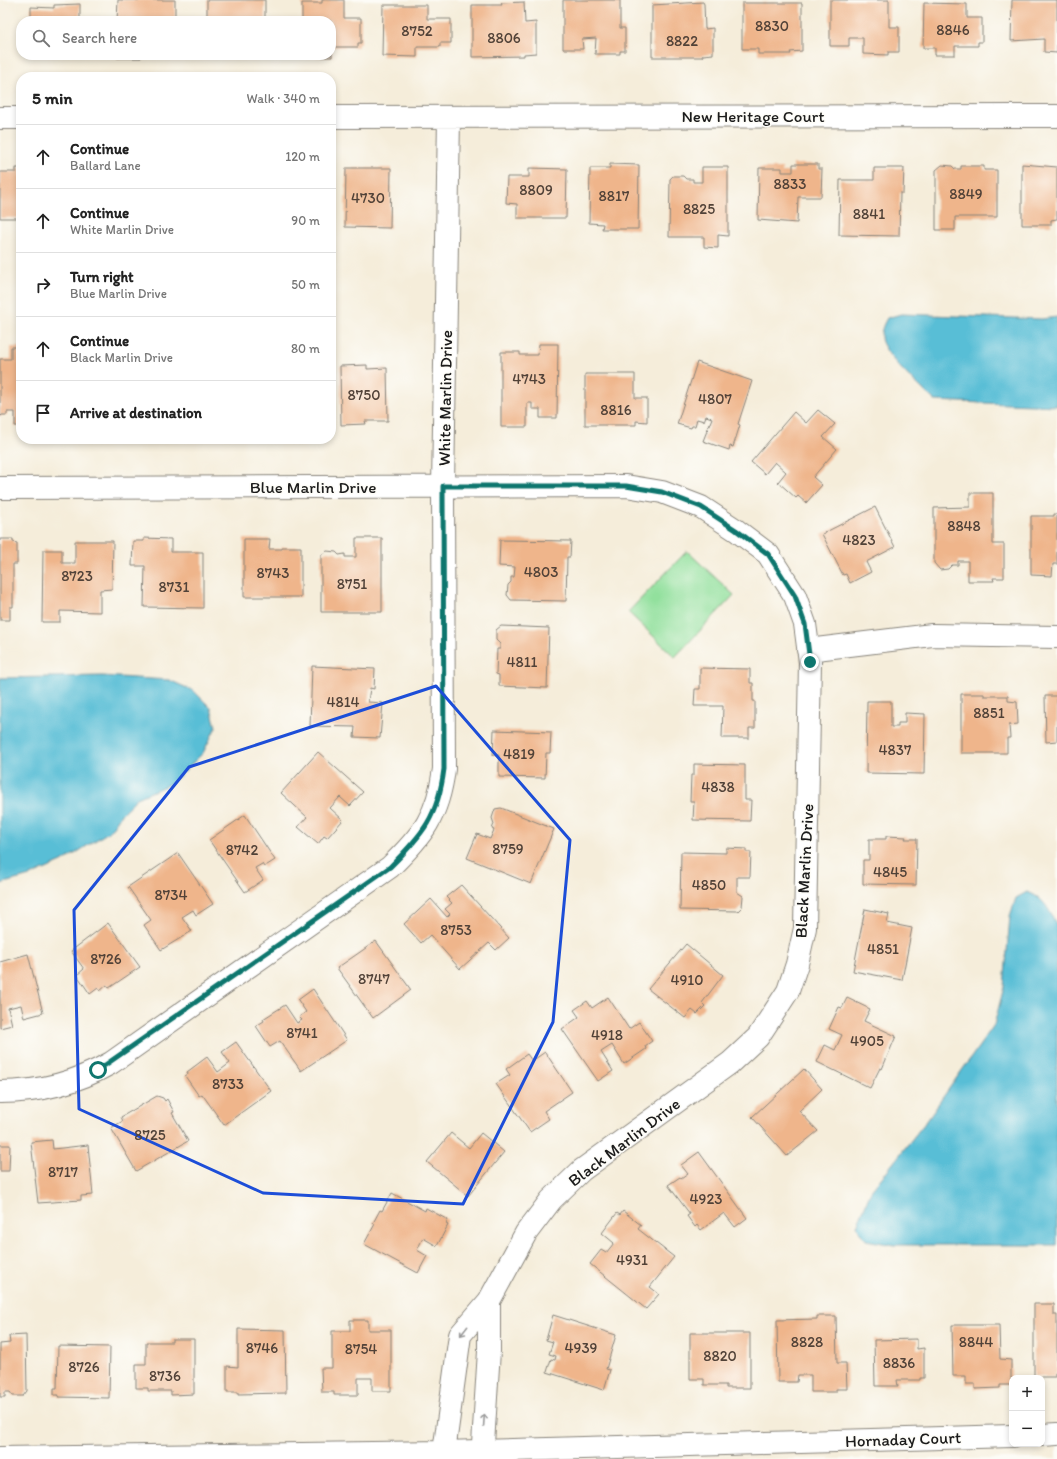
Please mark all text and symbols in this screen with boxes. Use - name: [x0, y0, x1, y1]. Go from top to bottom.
- search box: [16, 16, 336, 60]
- house number: 8830: [755, 17, 789, 35]
- house number: 8846: [936, 21, 970, 39]
- house number: 8752: [401, 22, 433, 40]
- icon: search: [30, 27, 52, 49]
- text: Search here: [62, 29, 137, 47]
- house number: 8806: [487, 29, 521, 47]
- house number: 8822: [666, 32, 698, 50]
- text: 5 min: [32, 88, 72, 108]
- text: Walk · 340 m: [247, 91, 320, 106]
- street label: New Heritage Court: [681, 106, 825, 126]
- text: Continue: [70, 140, 129, 158]
- icon: ahead: [32, 146, 54, 168]
- text: 120 m: [285, 149, 320, 164]
- text: Ballard Lane: [70, 158, 141, 173]
- house number: 8833: [774, 175, 806, 193]
- house number: 8809: [519, 181, 553, 199]
- house number: 8849: [949, 185, 983, 203]
- house number: 8817: [599, 187, 630, 205]
- house number: 4730: [351, 189, 385, 207]
- house number: 8825: [683, 200, 715, 218]
- text: Continue: [70, 204, 129, 222]
- house number: 8841: [853, 205, 885, 223]
- icon: ahead: [32, 210, 54, 232]
- text: 90 m: [291, 213, 320, 228]
- text: White Marlin Drive: [70, 222, 174, 237]
- text: Turn right: [70, 268, 134, 286]
- icon: right: [32, 274, 54, 296]
- text: 50 m: [291, 277, 320, 292]
- text: Blue Marlin Drive: [70, 286, 167, 301]
- street label: White Marlin Drive: [434, 330, 456, 466]
- text: Continue: [70, 332, 129, 350]
- icon: ahead: [32, 338, 54, 360]
- text: 80 m: [291, 341, 320, 356]
- text: Black Marlin Drive: [70, 350, 173, 365]
- house number: 4743: [512, 370, 546, 388]
- house number: 8750: [348, 386, 380, 404]
- house number: 4807: [698, 390, 733, 408]
- house number: 8816: [600, 401, 632, 419]
- icon: arrive: [32, 402, 54, 424]
- text: Arrive at destination: [70, 404, 202, 422]
- street label: Blue Marlin Drive: [250, 477, 376, 497]
- house number: 8848: [947, 517, 981, 535]
- house number: 4823: [842, 531, 876, 549]
- house number: 4803: [524, 563, 558, 581]
- house number: 8743: [257, 564, 289, 582]
- house number: 8723: [61, 567, 93, 585]
- house number: 8751: [337, 575, 367, 593]
- house number: 8731: [159, 578, 189, 596]
- house number: 4811: [506, 653, 538, 671]
- route end: [801, 653, 819, 671]
- house number: 4814: [326, 693, 360, 711]
- house number: 8851: [973, 704, 1005, 722]
- house number: 4837: [879, 741, 912, 759]
- house number: 4819: [503, 745, 535, 763]
- house number: 4838: [701, 778, 735, 796]
- street label: Black Marlin Drive: [790, 803, 818, 939]
- house number: 8759: [492, 840, 524, 858]
- house number: 8742: [226, 841, 258, 859]
- house number: 4845: [873, 863, 907, 881]
- house number: 4850: [692, 876, 726, 894]
- house number: 8734: [155, 886, 187, 904]
- house number: 8753: [440, 921, 472, 939]
- house number: 4851: [867, 940, 899, 958]
- house number: 8726: [90, 950, 122, 968]
- house number: 8747: [358, 970, 391, 988]
- house number: 4910: [670, 971, 704, 989]
- house number: 8741: [286, 1024, 318, 1042]
- house number: 4918: [591, 1026, 623, 1044]
- house number: 4905: [850, 1032, 884, 1050]
- route start: [89, 1061, 107, 1079]
- house number: 8733: [212, 1075, 244, 1093]
- street label: Black Marlin Drive: [564, 1093, 684, 1191]
- house number: 8725: [134, 1126, 166, 1144]
- house number: 8717: [48, 1163, 79, 1181]
- house number: 4923: [690, 1190, 722, 1208]
- house number: 4931: [616, 1251, 648, 1269]
- one-way arrow: [460, 1325, 468, 1336]
- house number: 8828: [791, 1333, 823, 1351]
- house number: 8844: [959, 1333, 993, 1351]
- house number: 8746: [246, 1339, 278, 1357]
- house number: 4939: [565, 1339, 598, 1357]
- house number: 8754: [345, 1340, 377, 1358]
- house number: 8820: [703, 1347, 737, 1365]
- house number: 8836: [883, 1354, 915, 1372]
- house number: 8726: [68, 1358, 100, 1376]
- house number: 8736: [149, 1367, 181, 1385]
- map controls: [1009, 1375, 1045, 1447]
- button: +: [1009, 1375, 1045, 1411]
- button: −: [1009, 1411, 1045, 1447]
- one-way arrow: [480, 1414, 487, 1427]
- street label: Hornaday Court: [845, 1427, 961, 1451]

